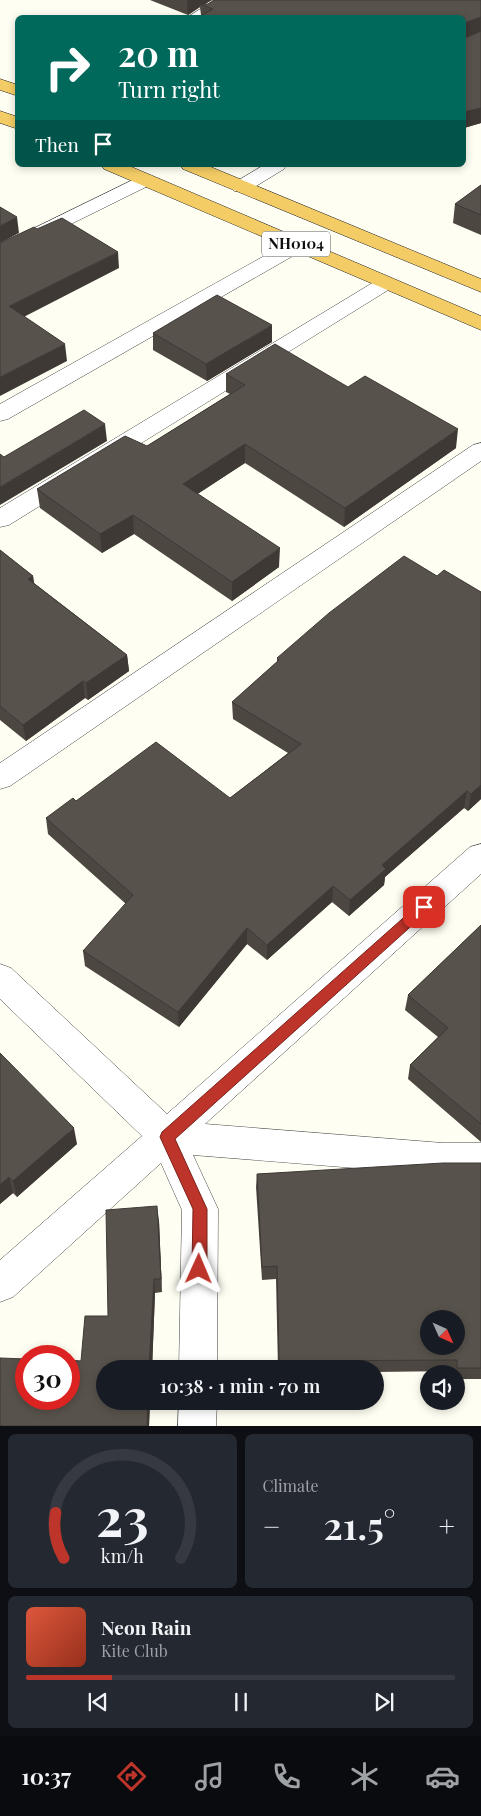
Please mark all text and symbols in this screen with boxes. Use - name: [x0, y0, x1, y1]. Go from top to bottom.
- text: 20 m: [118, 29, 199, 76]
- icon: right: [35, 35, 100, 100]
- text: Turn right: [118, 74, 220, 104]
- icon: arrive: [89, 130, 117, 158]
- text: Then: [35, 131, 79, 157]
- road number: NH0104: [262, 232, 330, 256]
- pin: [403, 886, 445, 928]
- icon: arrive: [410, 893, 438, 921]
- position arrow: [172, 1242, 224, 1294]
- north arrow: [420, 1310, 465, 1355]
- map controls: [420, 1310, 465, 1410]
- speed limit sign: 30: [15, 1345, 80, 1410]
- button: sound: [420, 1365, 465, 1410]
- text: 10:38 · 1 min · 70 m: [160, 1372, 320, 1398]
- text: Climate: [263, 1475, 319, 1496]
- text: 23: [96, 1481, 149, 1550]
- text: 21.5°: [323, 1499, 396, 1550]
- text: −: [263, 1507, 281, 1544]
- text: +: [439, 1507, 455, 1544]
- text: km/h: [101, 1544, 144, 1567]
- text: Neon Rain: [101, 1614, 191, 1640]
- text: Kite Club: [101, 1640, 168, 1661]
- icon: previous: [84, 1688, 112, 1716]
- icon: pause: [227, 1688, 255, 1716]
- icon: next: [370, 1688, 398, 1716]
- icon: directions: [114, 1759, 149, 1794]
- icon: music: [192, 1759, 227, 1794]
- icon: phone: [269, 1759, 304, 1794]
- icon: climate: [347, 1759, 382, 1794]
- icon: car: [425, 1759, 460, 1794]
- text: 10:37: [21, 1761, 71, 1791]

